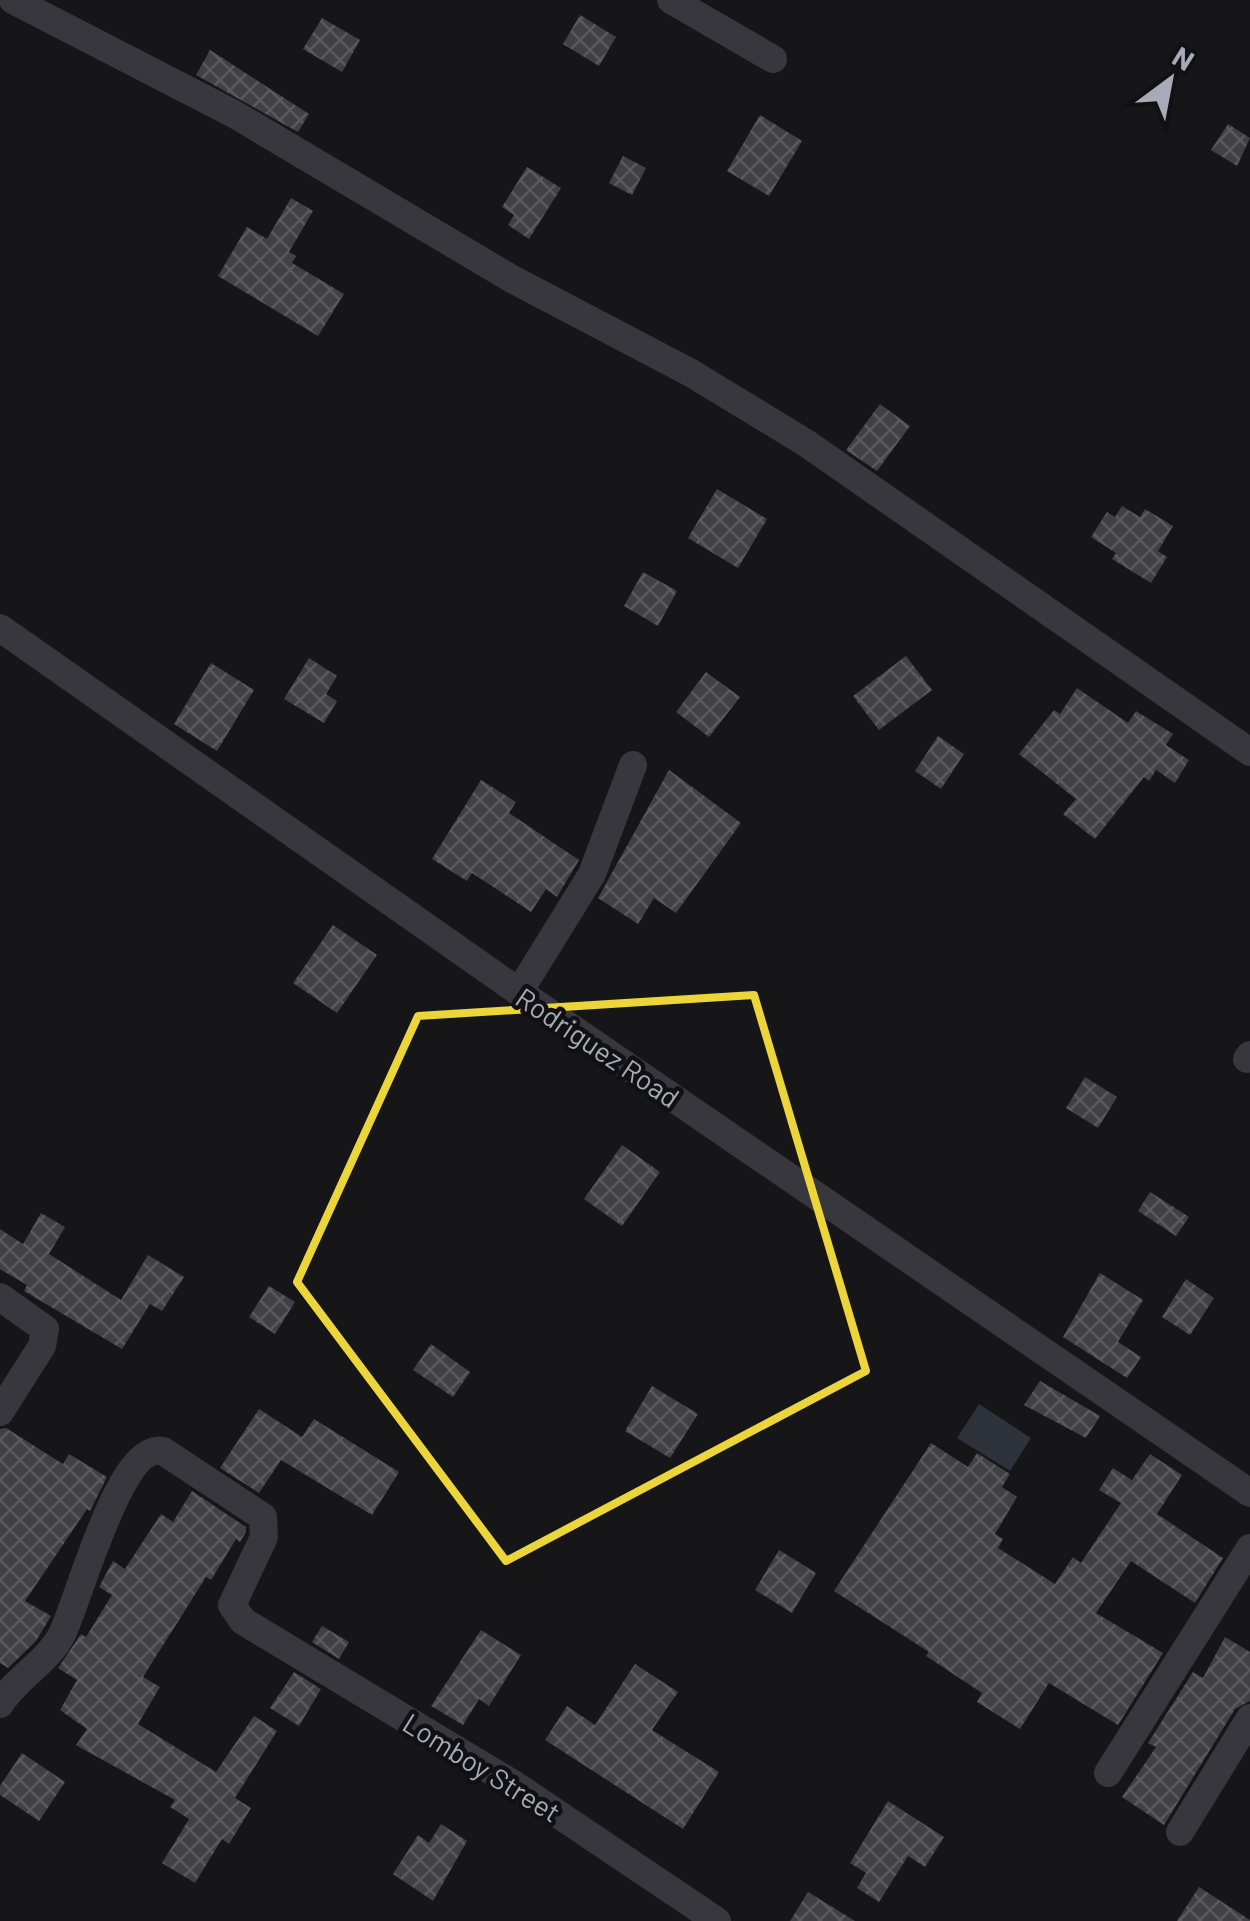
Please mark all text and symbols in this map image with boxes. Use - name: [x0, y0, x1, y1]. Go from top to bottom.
- north arrow: [1120, 30, 1220, 130]
- text: N: [1167, 39, 1201, 77]
- street label: Rodriguez Road: [510, 980, 686, 1114]
- street label: Lomboy Street: [397, 1705, 567, 1829]

